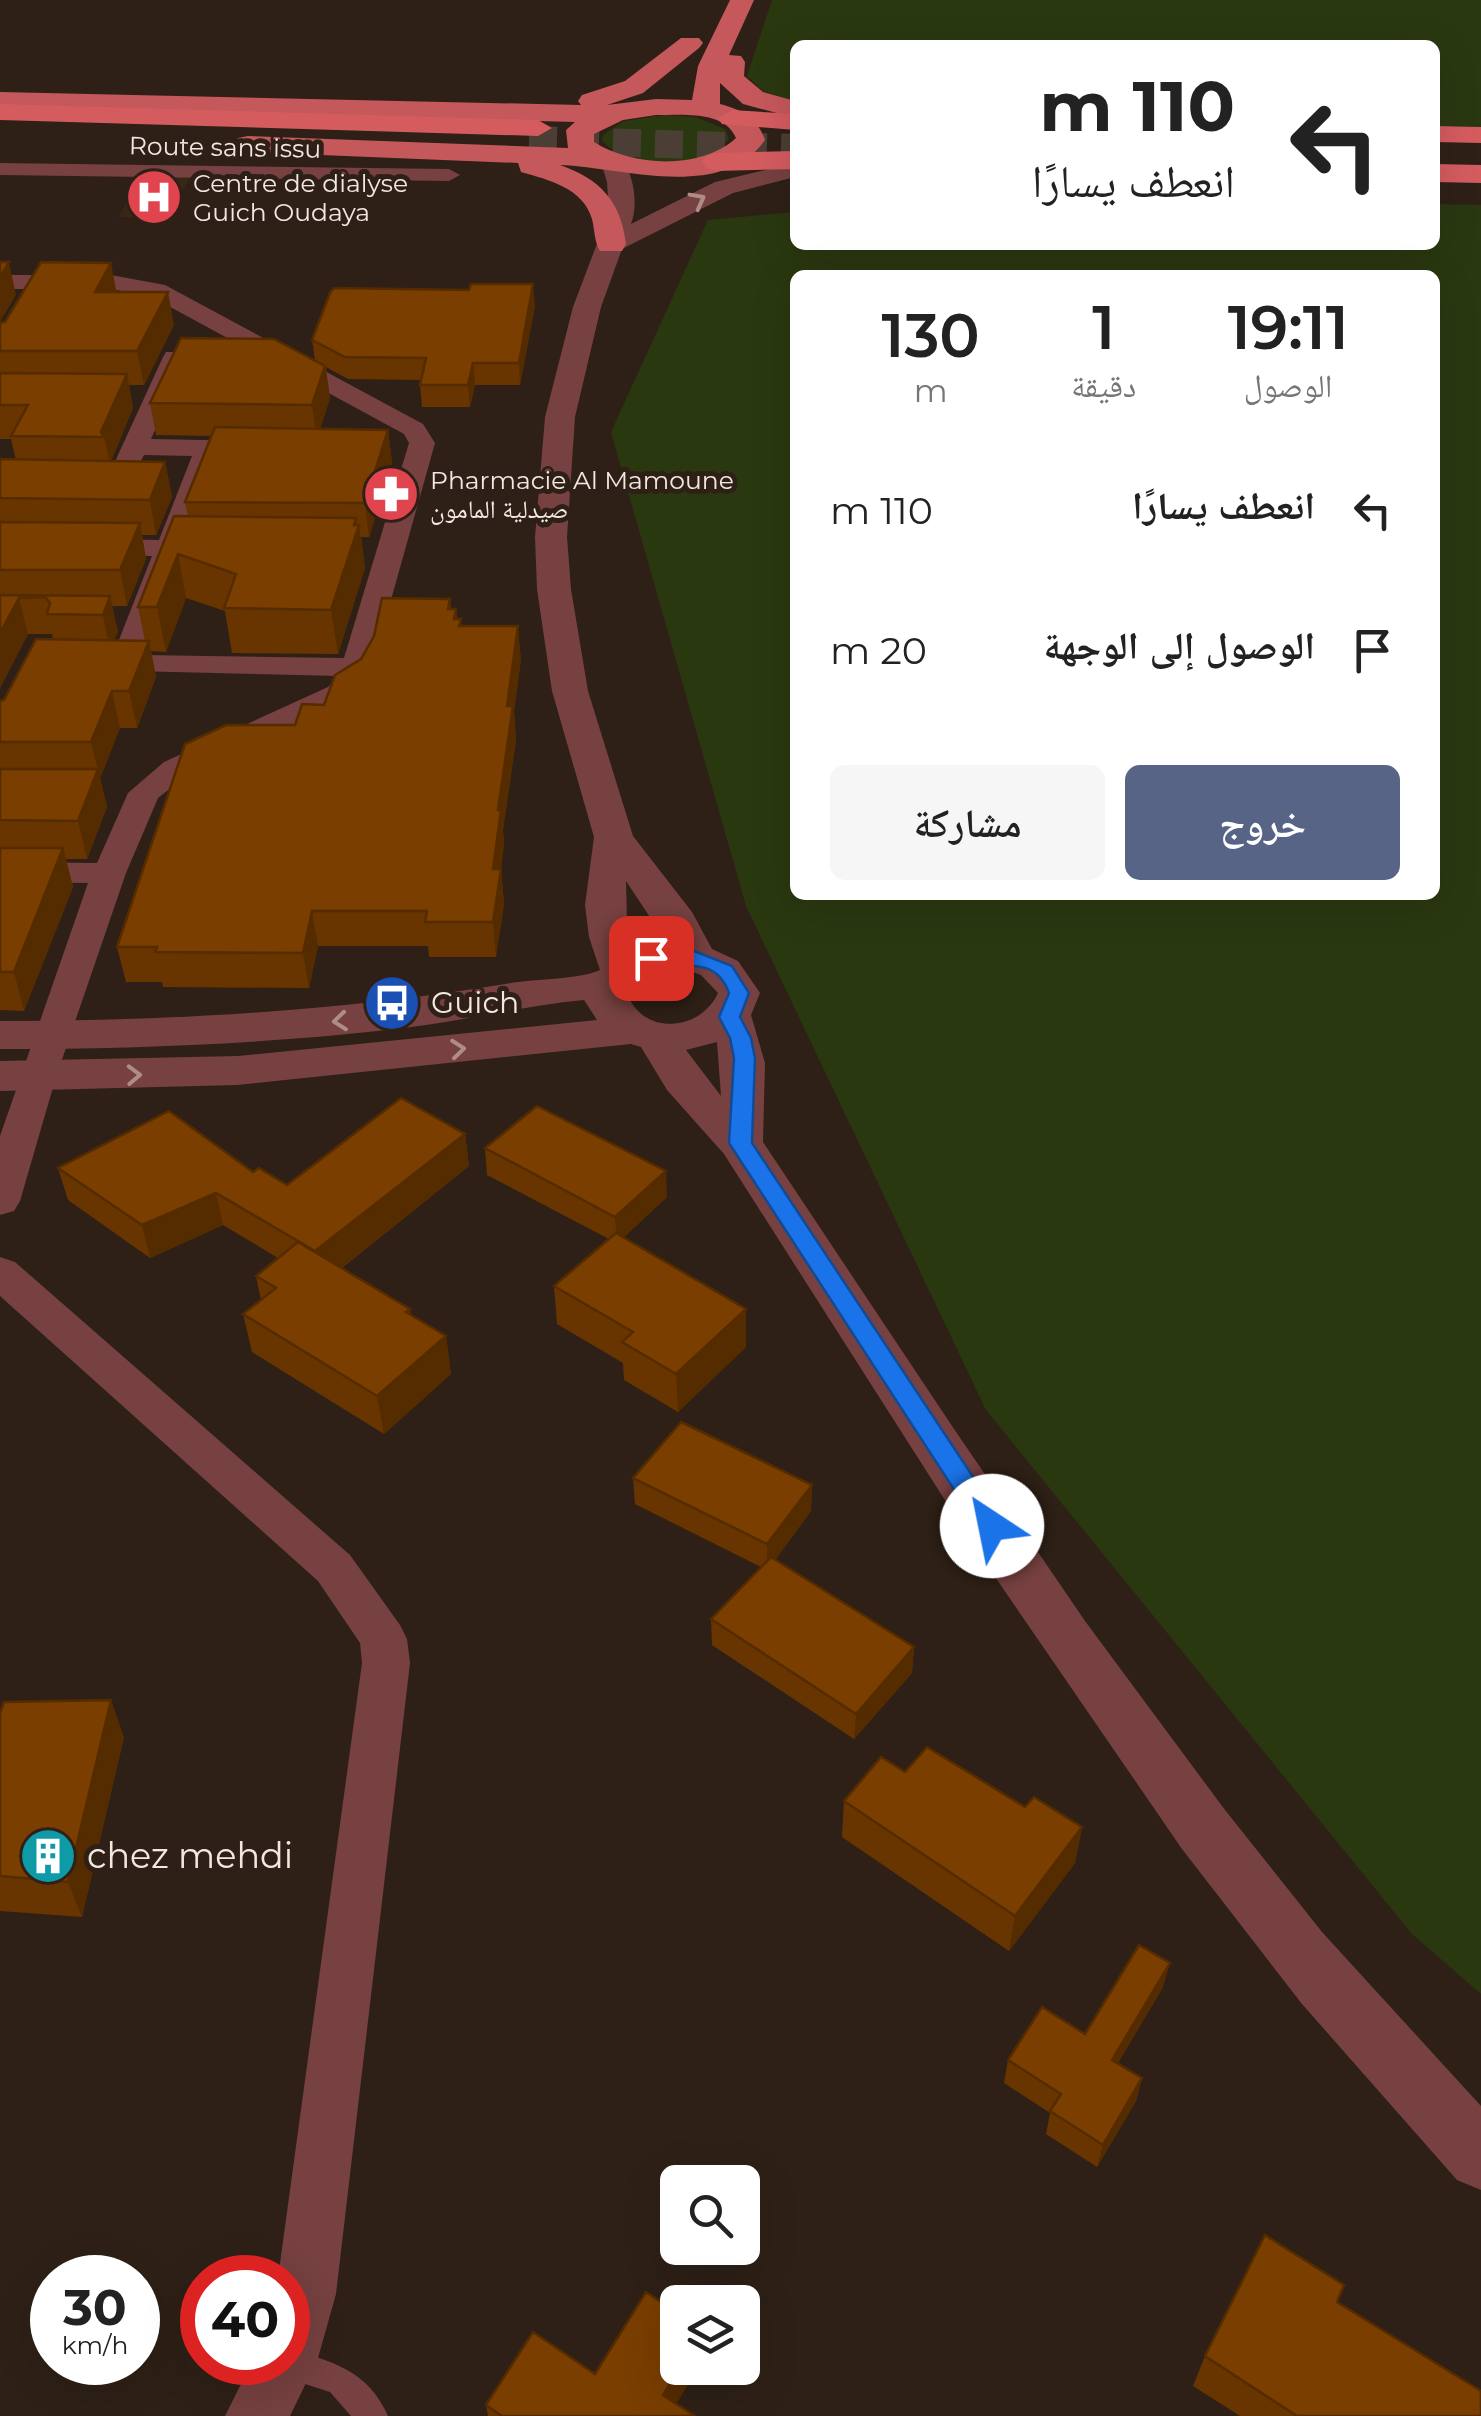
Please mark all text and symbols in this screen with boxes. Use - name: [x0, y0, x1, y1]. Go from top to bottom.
- text: 110 m: [1039, 63, 1235, 149]
- icon: left: [1270, 80, 1400, 210]
- street label: Route sans issu: [129, 130, 321, 164]
- text: انعطف يسارًا: [1032, 153, 1235, 208]
- hospital icon: Centre de dialyse Guich Oudaya: [124, 167, 184, 227]
- place label: Centre de dialyse Guich Oudaya: [193, 168, 408, 227]
- one-way arrow: [688, 193, 706, 213]
- text: 1: [1092, 291, 1115, 364]
- text: 19:11: [1228, 291, 1349, 364]
- text: 130: [882, 299, 980, 372]
- text: دقيقة: [1071, 366, 1136, 405]
- text: الوصول: [1244, 366, 1332, 405]
- text: m: [914, 371, 948, 410]
- pharmacy icon: Pharmacie Al Mamoune صيدلية المامون: [361, 464, 421, 524]
- place label: Pharmacie Al Mamoune صيدلية المامون: [430, 465, 734, 525]
- text: انعطف يسارًا: [1132, 482, 1315, 529]
- icon: left: [1345, 483, 1400, 538]
- text: 110 m: [830, 487, 933, 534]
- text: الوصول إلى الوجهة: [1044, 622, 1315, 669]
- icon: arrive: [1345, 623, 1400, 678]
- text: 20 m: [830, 627, 927, 674]
- button: مشاركة: [830, 765, 1105, 880]
- button: خروج: [1125, 765, 1400, 880]
- pin: [609, 916, 694, 1001]
- icon: arrive: [624, 931, 679, 986]
- bus stop icon: Guich: [362, 973, 422, 1033]
- place label: Guich: [431, 984, 519, 1021]
- one-way arrow: [332, 1010, 348, 1031]
- one-way arrow: [451, 1039, 467, 1060]
- one-way arrow: [127, 1065, 143, 1086]
- position arrow: [940, 1474, 1044, 1578]
- building icon: chez mehdi: [18, 1826, 78, 1886]
- place label: chez mehdi: [87, 1834, 293, 1877]
- map controls: [660, 2165, 760, 2385]
- button: search: [660, 2165, 760, 2265]
- speed limit sign: 40: [180, 2255, 310, 2385]
- text: 30: [63, 2277, 127, 2338]
- button: layers: [660, 2285, 760, 2385]
- text: km/h: [62, 2330, 128, 2360]

